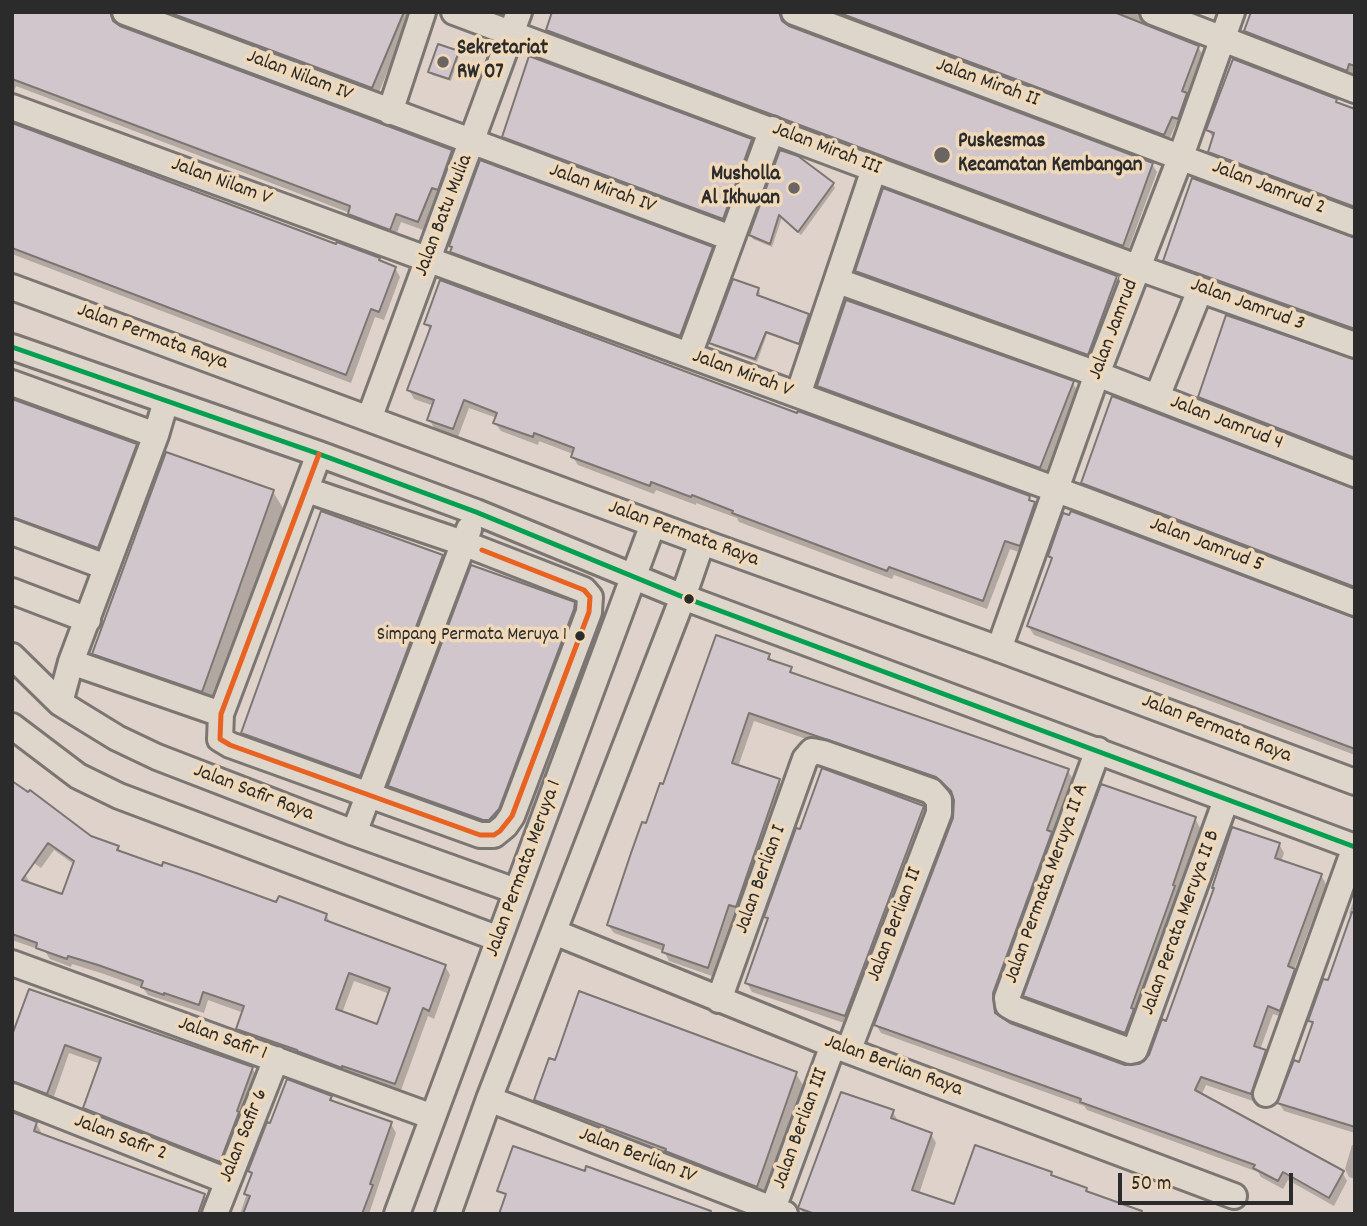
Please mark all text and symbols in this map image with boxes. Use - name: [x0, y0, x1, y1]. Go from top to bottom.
- place label: Sekretariat RW 07: [457, 37, 548, 87]
- street label: Jalan Nilam IV: [242, 45, 356, 109]
- marker: Sekretariat RW 07: [435, 54, 451, 70]
- street label: Jalan Mirah II: [932, 54, 1042, 114]
- street label: Jalan Mirah III: [768, 118, 884, 182]
- place label: Puskesmas Kecamatan Kembangan: [958, 130, 1142, 180]
- marker: Puskesmas Kecamatan Kembangan: [932, 145, 952, 165]
- street label: Jalan Batu Mulia: [410, 152, 480, 280]
- street label: Jalan Nilam V: [167, 153, 275, 213]
- street label: Jalan Jamrud 2: [1208, 156, 1328, 222]
- street label: Jalan Mirah IV: [545, 159, 659, 221]
- place label: Musholla Al Ikhwan: [701, 163, 780, 213]
- marker: Musholla Al Ikhwan: [786, 180, 802, 196]
- street label: Jalan Jamrud 3: [1186, 274, 1308, 338]
- street label: Jalan Jamrud: [1084, 276, 1146, 384]
- street label: Jalan Permata Raya: [73, 299, 231, 377]
- street label: Jalan Mirah V: [688, 345, 796, 405]
- street label: Jalan Jamrud 4: [1166, 391, 1286, 457]
- street label: Jalan Permata Raya: [604, 496, 762, 574]
- street label: Jalan Jamrud 5: [1145, 513, 1267, 579]
- unlabelled marker: [682, 592, 696, 606]
- place label: Simpang Permata Meruya 1: [377, 625, 567, 647]
- marker: Simpang Permata Meruya 1: [573, 629, 587, 643]
- street label: Jalan Permata Raya: [1137, 690, 1295, 770]
- street label: Jalan Safir Raya: [189, 760, 317, 828]
- street label: Jalan Permata Meruya 1: [481, 777, 569, 961]
- street label: Jalan Permata Meruya II A: [1000, 781, 1096, 987]
- street label: Jalan Berlian I: [731, 822, 793, 938]
- street label: Jalan Perata Meruya II B: [1137, 827, 1227, 1019]
- street label: Jalan Berlian II: [863, 864, 929, 986]
- street label: Jalan Safir 1: [174, 1012, 270, 1068]
- street label: Jalan Berlian Raya: [820, 1030, 966, 1104]
- street label: Jalan Berlian III: [769, 1065, 835, 1193]
- street label: Jalan Safir 6: [215, 1086, 275, 1186]
- street label: Jalan Safir 2: [70, 1110, 170, 1168]
- street label: Jalan Berlian IV: [575, 1123, 699, 1191]
- scale bar: [1122, 1160, 1297, 1204]
- text: 50 m: [1131, 1170, 1171, 1200]

